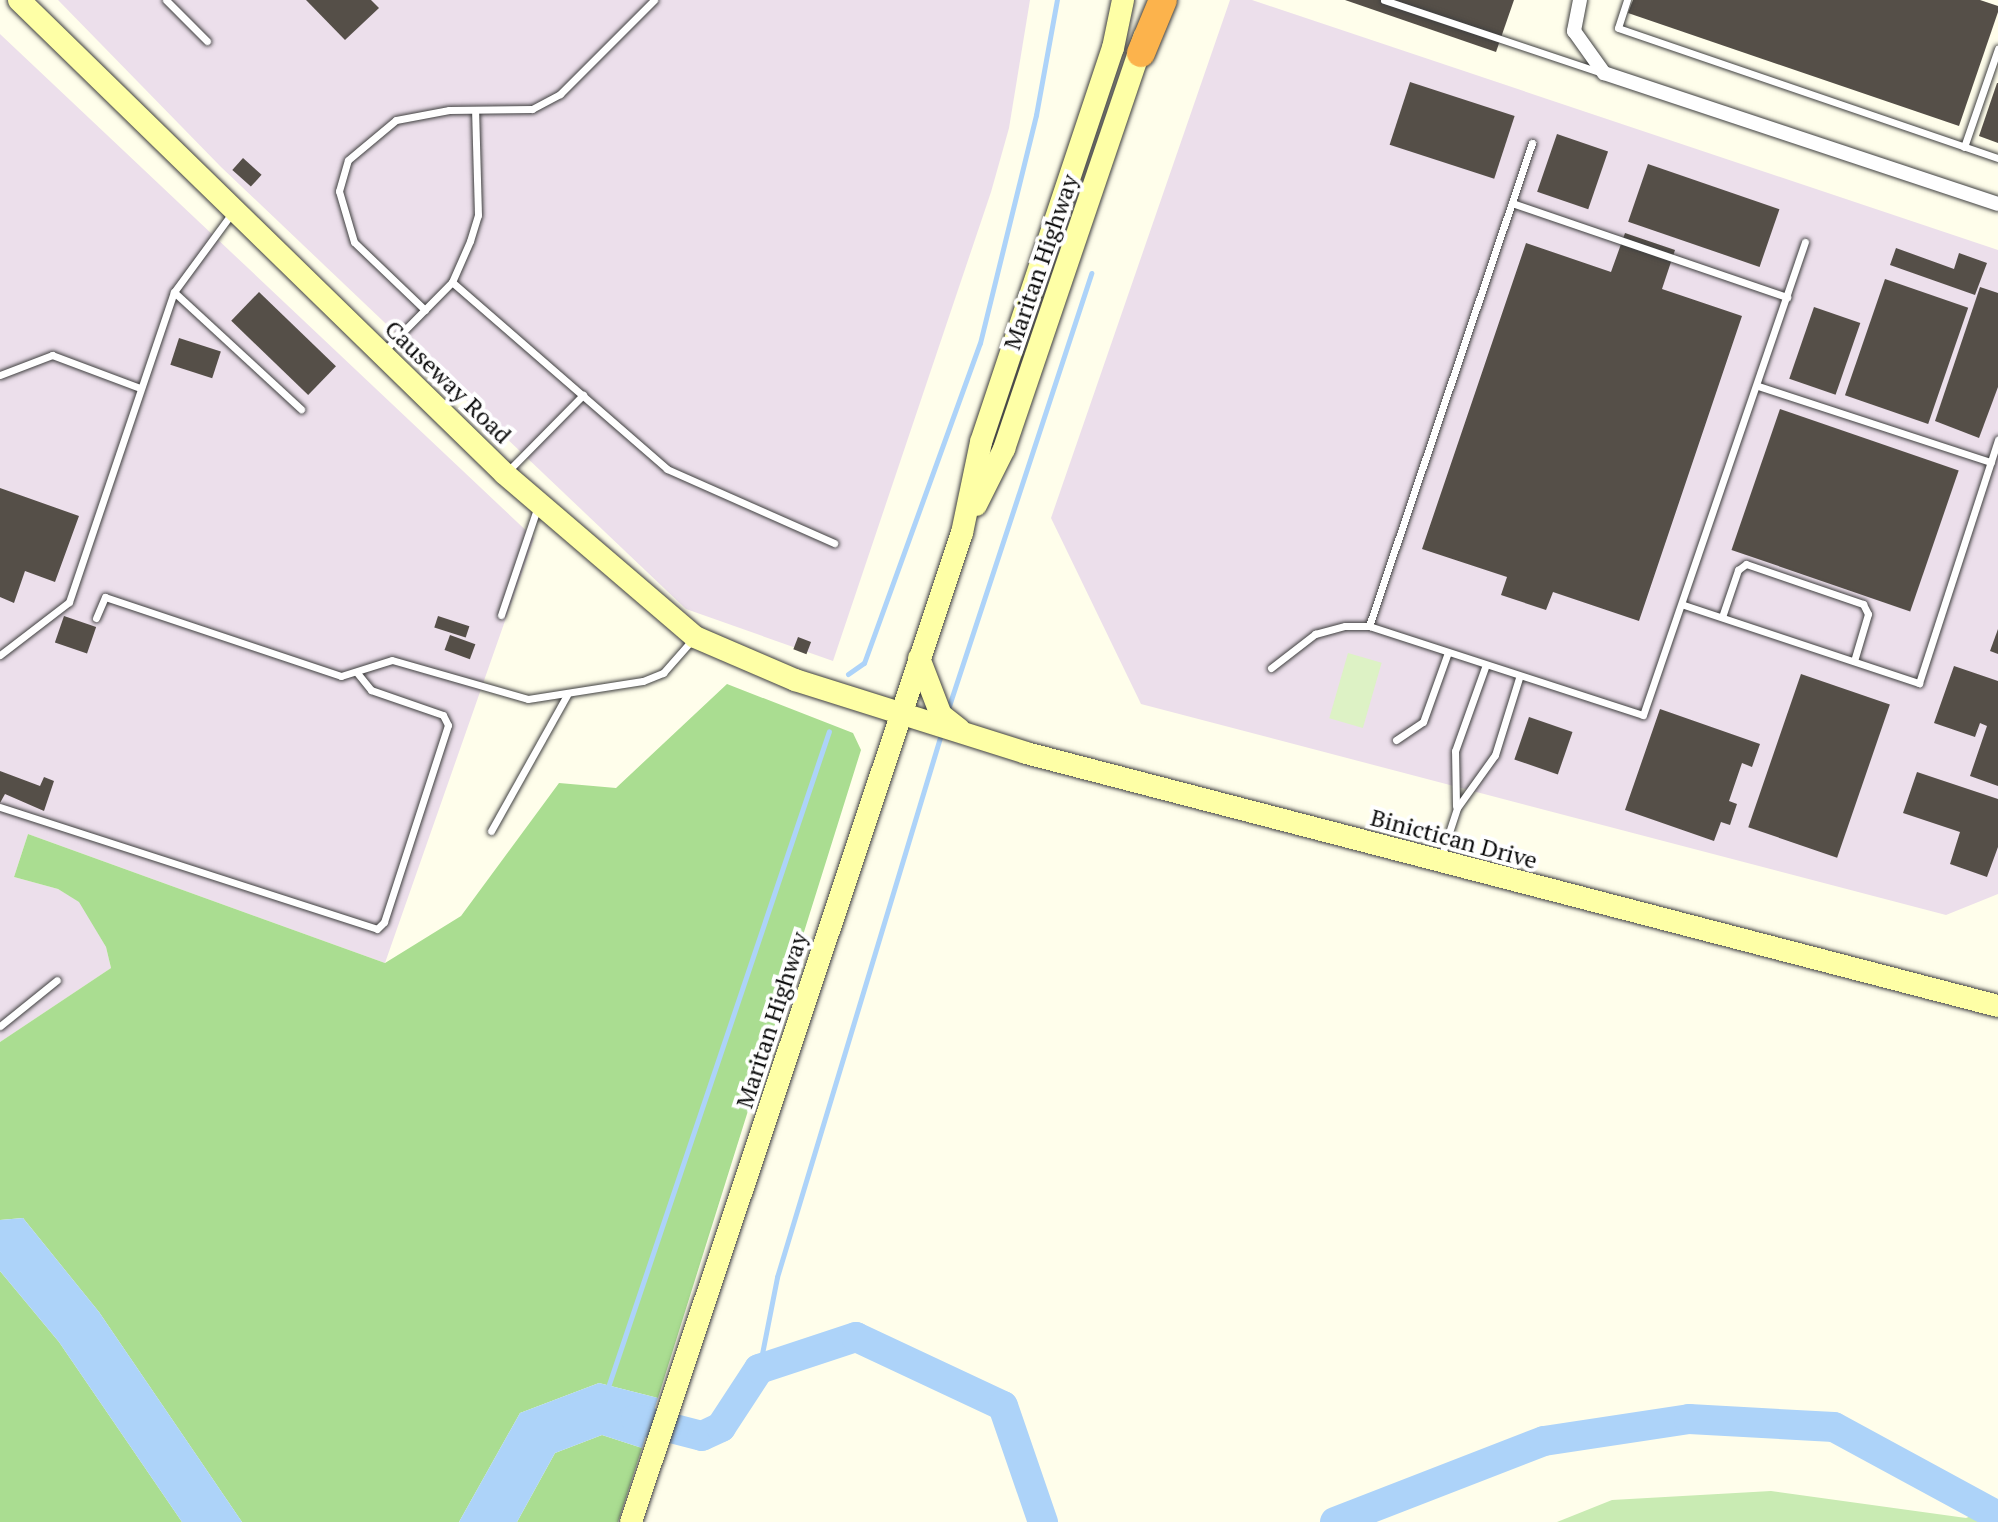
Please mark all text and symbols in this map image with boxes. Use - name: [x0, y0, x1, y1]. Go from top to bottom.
- street label: Maritan Highway: [997, 171, 1085, 353]
- street label: Causeway Road: [379, 314, 517, 450]
- street label: Binictican Drive: [1368, 803, 1540, 875]
- street label: Maritan Highway: [730, 928, 814, 1112]

